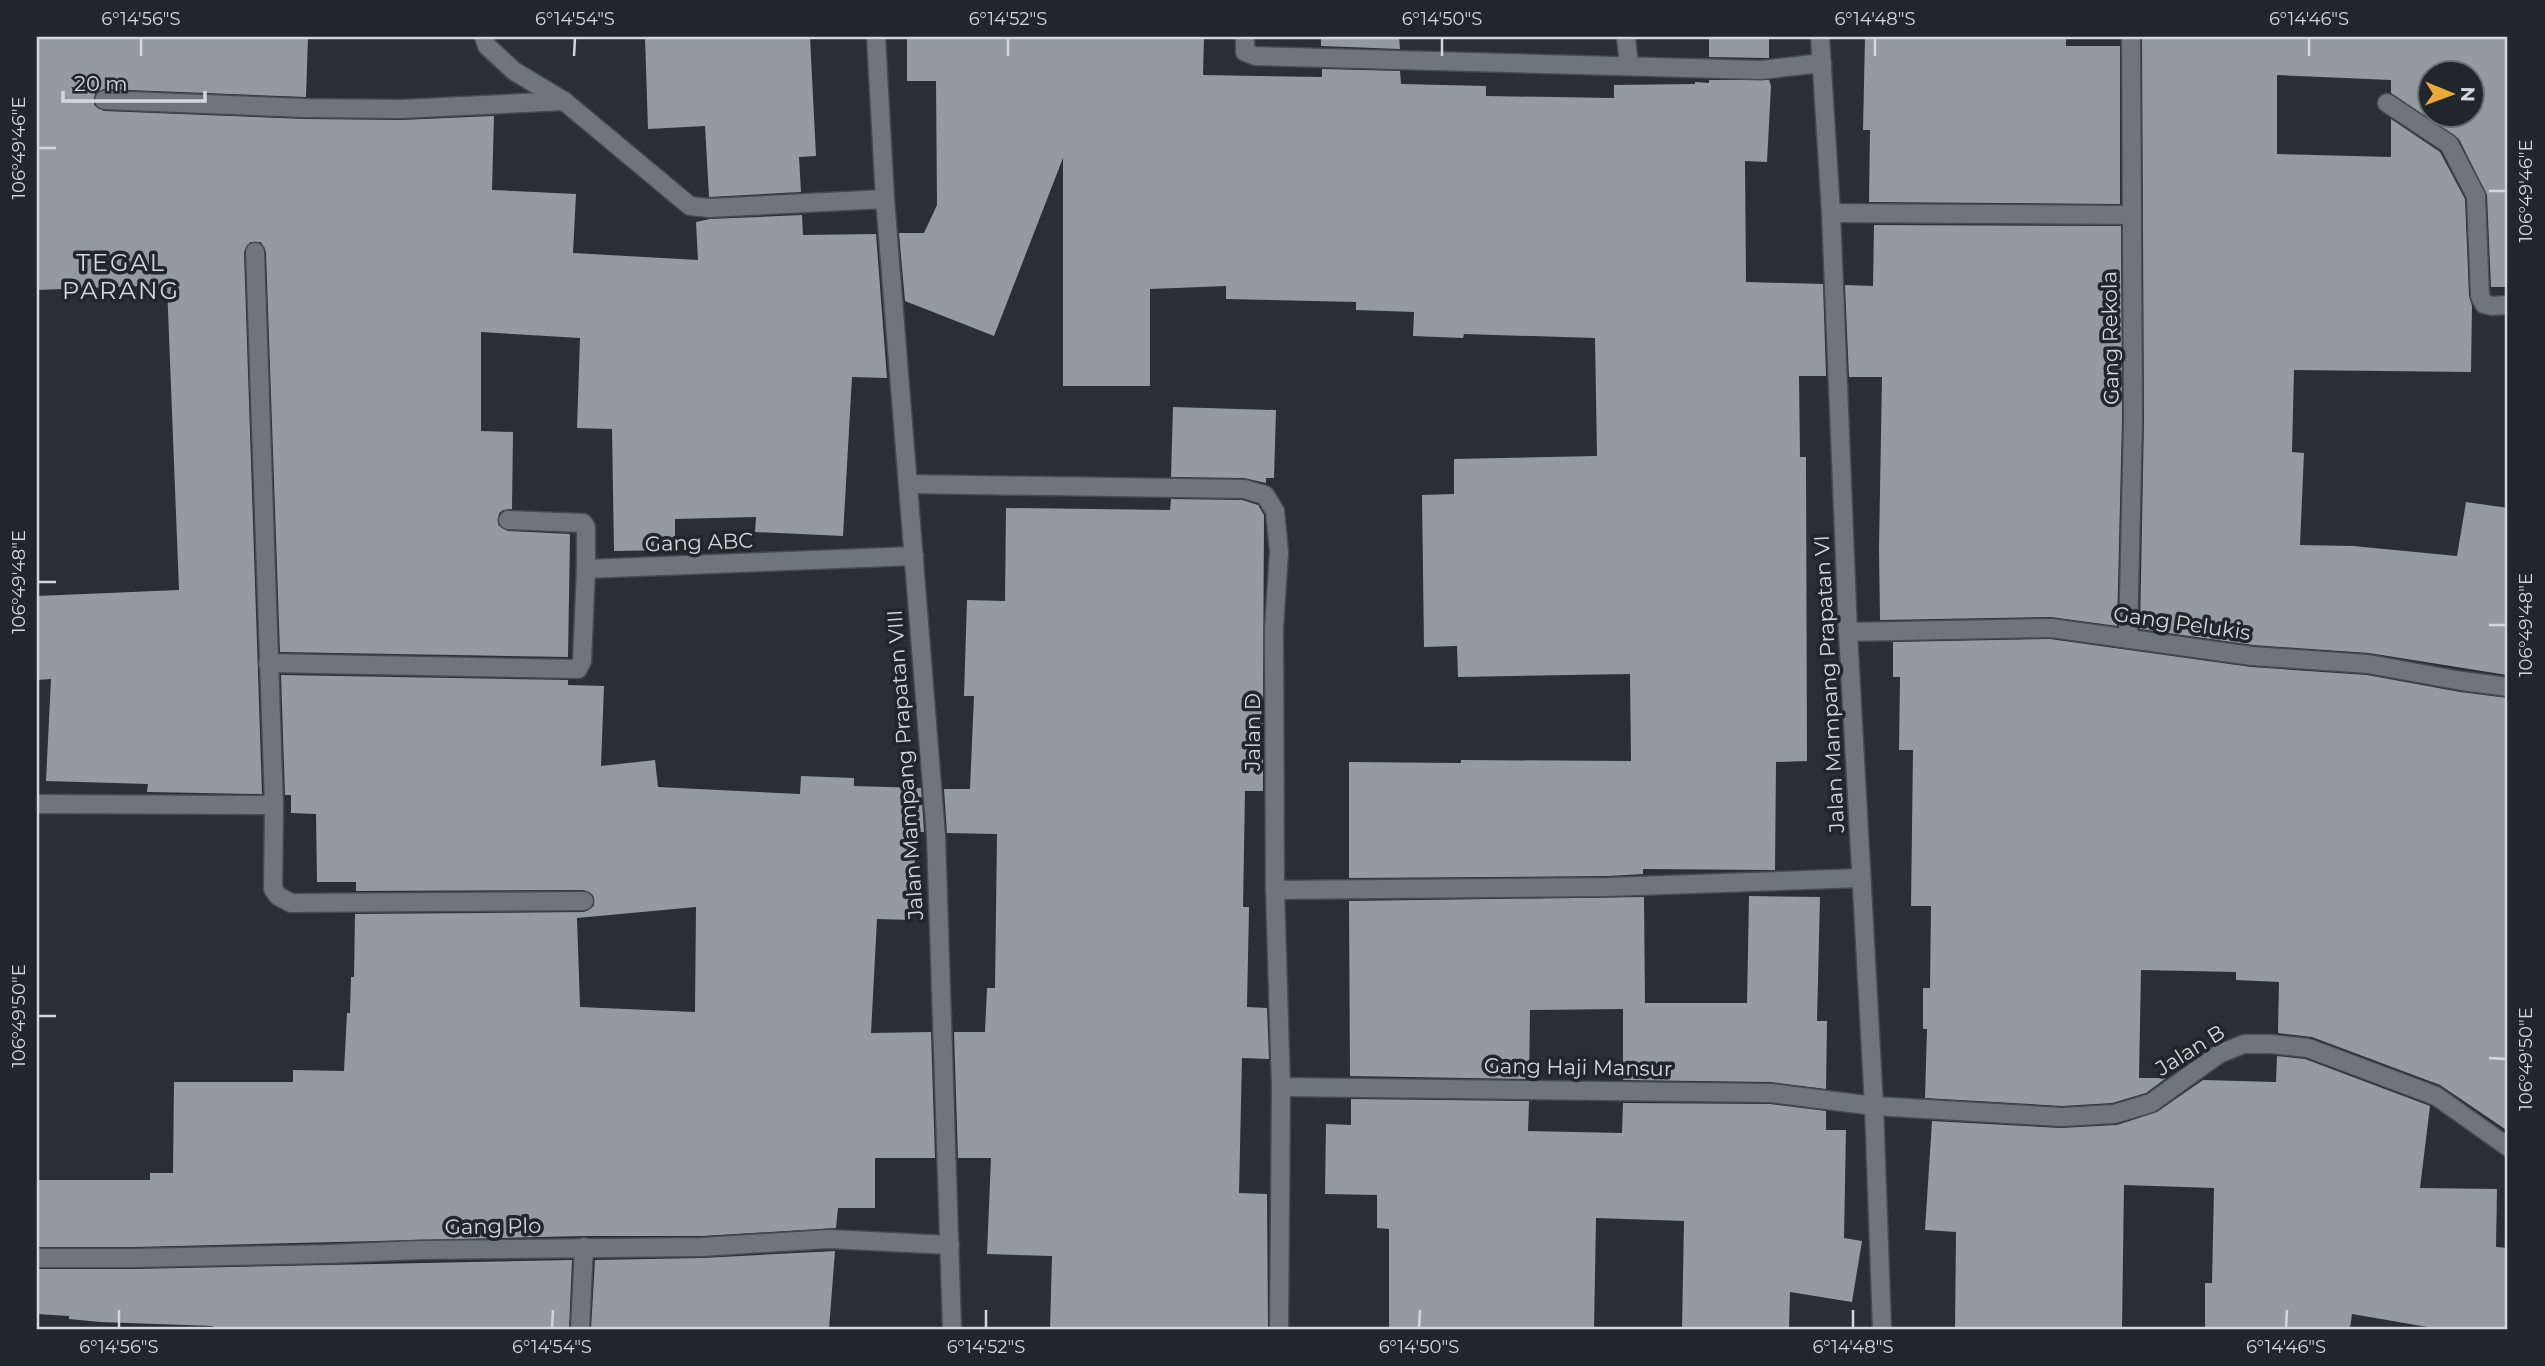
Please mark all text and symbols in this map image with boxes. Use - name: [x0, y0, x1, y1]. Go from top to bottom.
- text: 6°14'56"S: [101, 8, 181, 30]
- text: 6°14'54"S: [535, 8, 615, 30]
- text: 6°14'52"S: [969, 8, 1047, 30]
- text: 6°14'50"S: [1402, 8, 1482, 30]
- text: 6°14'48"S: [1834, 8, 1916, 30]
- text: 6°14'46"S: [2269, 8, 2349, 30]
- scale bar: [63, 60, 205, 104]
- north arrow: [2416, 60, 2486, 130]
- text: 20 m: [74, 71, 128, 96]
- text: N: [2456, 86, 2479, 102]
- text: 106°49'46"E: [8, 96, 30, 200]
- text: 106°49'46"E: [2515, 139, 2537, 243]
- district label: TEGAL PARANG: [62, 248, 180, 305]
- street label: Gang Rekola: [2096, 271, 2124, 405]
- street label: Gang ABC: [644, 528, 754, 556]
- text: 106°49'48"E: [8, 530, 30, 634]
- street label: Jalan Mampang Prapatan VI: [1809, 535, 1849, 834]
- text: 106°49'48"E: [2515, 573, 2537, 677]
- street label: Gang Pelukis: [2112, 601, 2252, 645]
- street label: Jalan Mampang Prapatan VIII: [882, 609, 928, 922]
- street label: Jalan D: [1240, 693, 1265, 772]
- text: 106°49'50"E: [8, 964, 30, 1068]
- text: 106°49'50"E: [2515, 1007, 2537, 1111]
- street label: Jalan B: [2150, 1019, 2229, 1081]
- street label: Gang Haji Mansur: [1484, 1053, 1672, 1081]
- street label: Gang Plo: [444, 1213, 542, 1239]
- text: 6°14'56"S: [79, 1336, 159, 1358]
- text: 6°14'54"S: [512, 1336, 592, 1358]
- text: 6°14'52"S: [947, 1336, 1025, 1358]
- text: 6°14'50"S: [1379, 1336, 1459, 1358]
- text: 6°14'48"S: [1812, 1336, 1894, 1358]
- text: 6°14'46"S: [2246, 1336, 2326, 1358]

